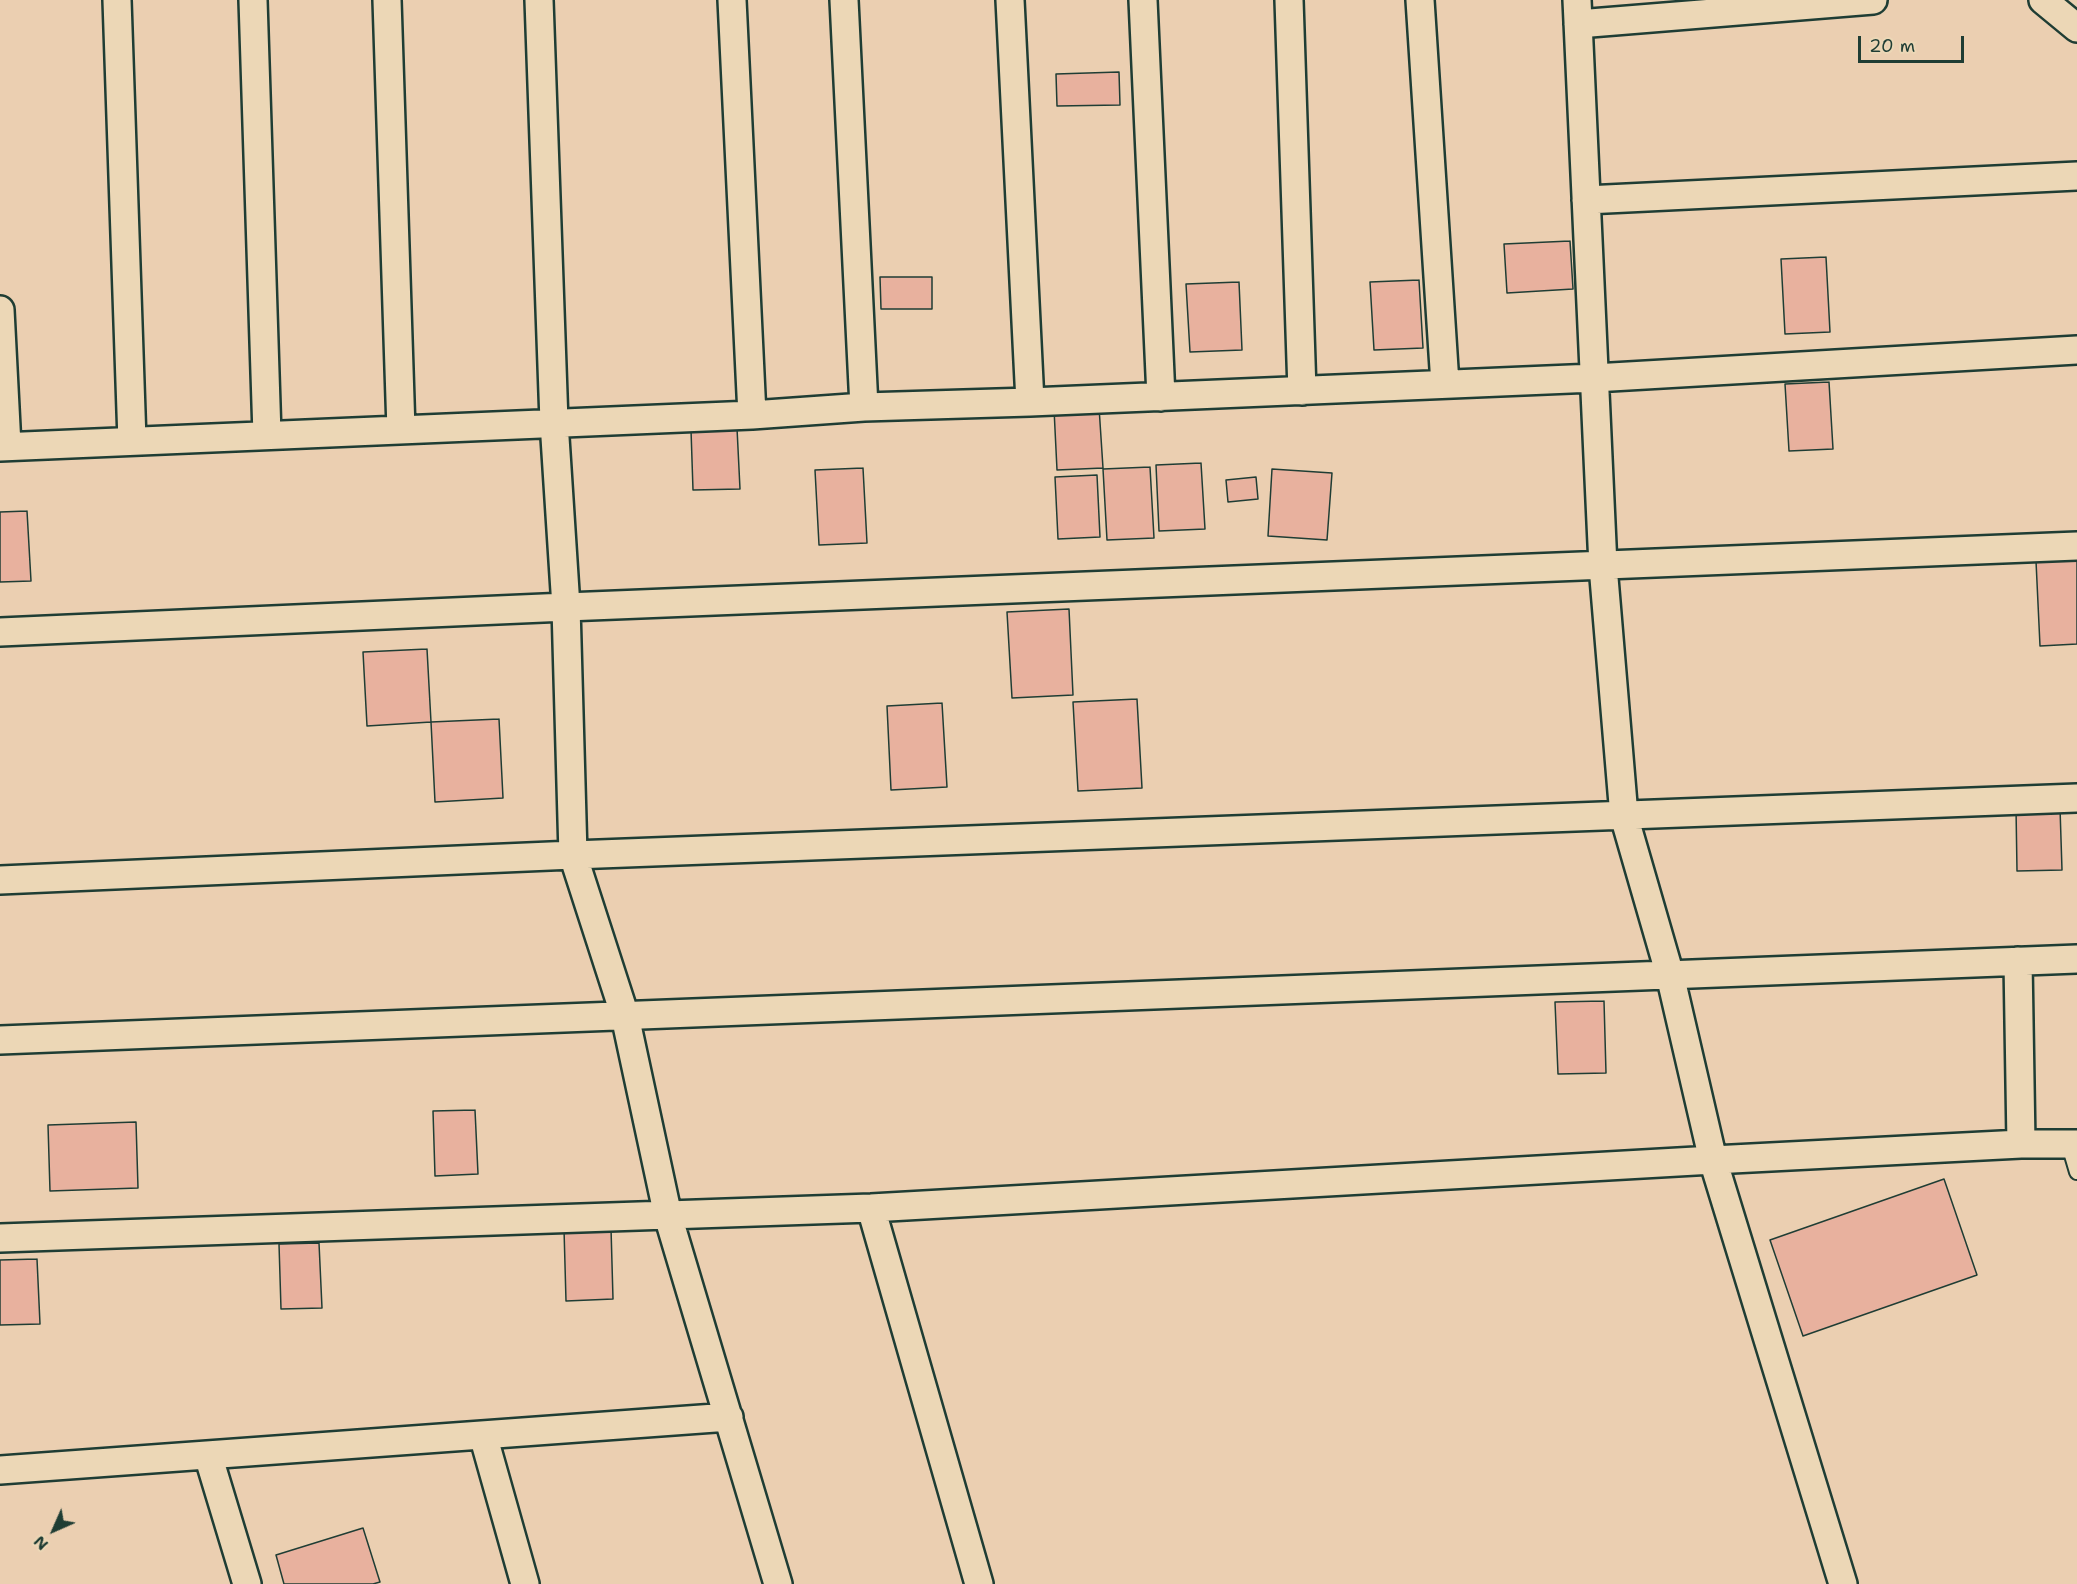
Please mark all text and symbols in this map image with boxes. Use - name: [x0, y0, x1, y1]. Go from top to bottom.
- scale bar: [1861, 24, 1968, 62]
- text: 20 m: [1869, 34, 1915, 58]
- north arrow: [24, 1500, 84, 1560]
- text: N: [29, 1531, 53, 1555]

